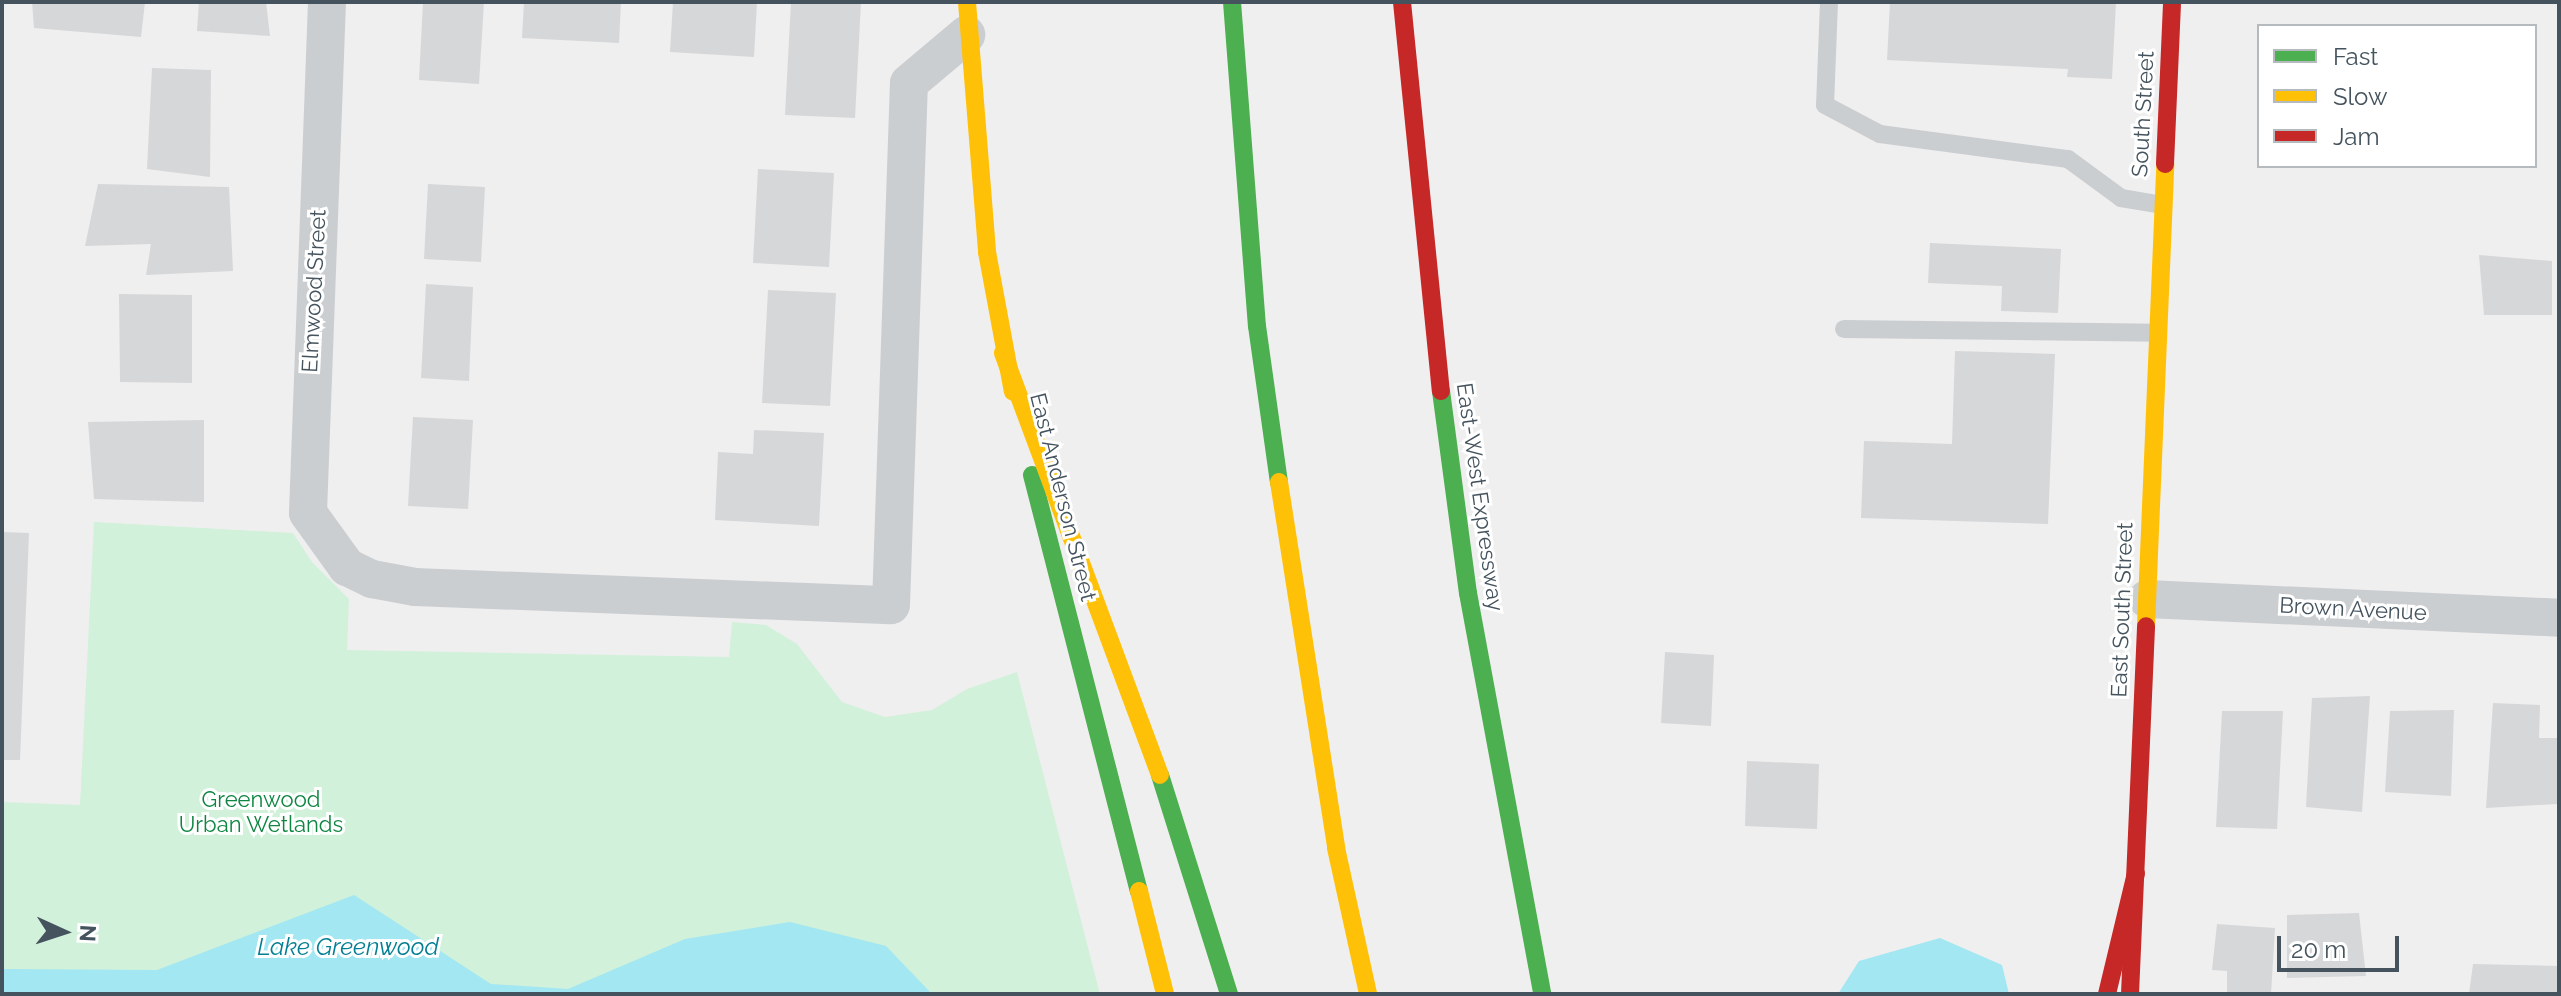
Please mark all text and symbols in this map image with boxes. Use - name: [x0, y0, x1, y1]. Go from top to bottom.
- legend: [2257, 24, 2537, 168]
- text: Fast: [2333, 42, 2378, 71]
- street label: South Street: [2127, 50, 2159, 178]
- text: Slow: [2333, 82, 2387, 111]
- text: Jam: [2333, 122, 2379, 151]
- street label: Elmwood Street: [297, 209, 331, 373]
- street label: East-West Expressway: [1451, 381, 1509, 613]
- street label: East Anderson Street: [1024, 390, 1102, 604]
- street label: East South Street: [2106, 522, 2138, 698]
- street label: Brown Avenue: [2278, 592, 2428, 626]
- park label: Greenwood Urban Wetlands: [178, 786, 344, 838]
- north arrow: [24, 892, 104, 972]
- scale bar: [2281, 920, 2403, 970]
- text: N: [75, 924, 101, 942]
- water label: Lake Greenwood: [257, 933, 439, 961]
- text: 20 m: [2291, 935, 2346, 964]

